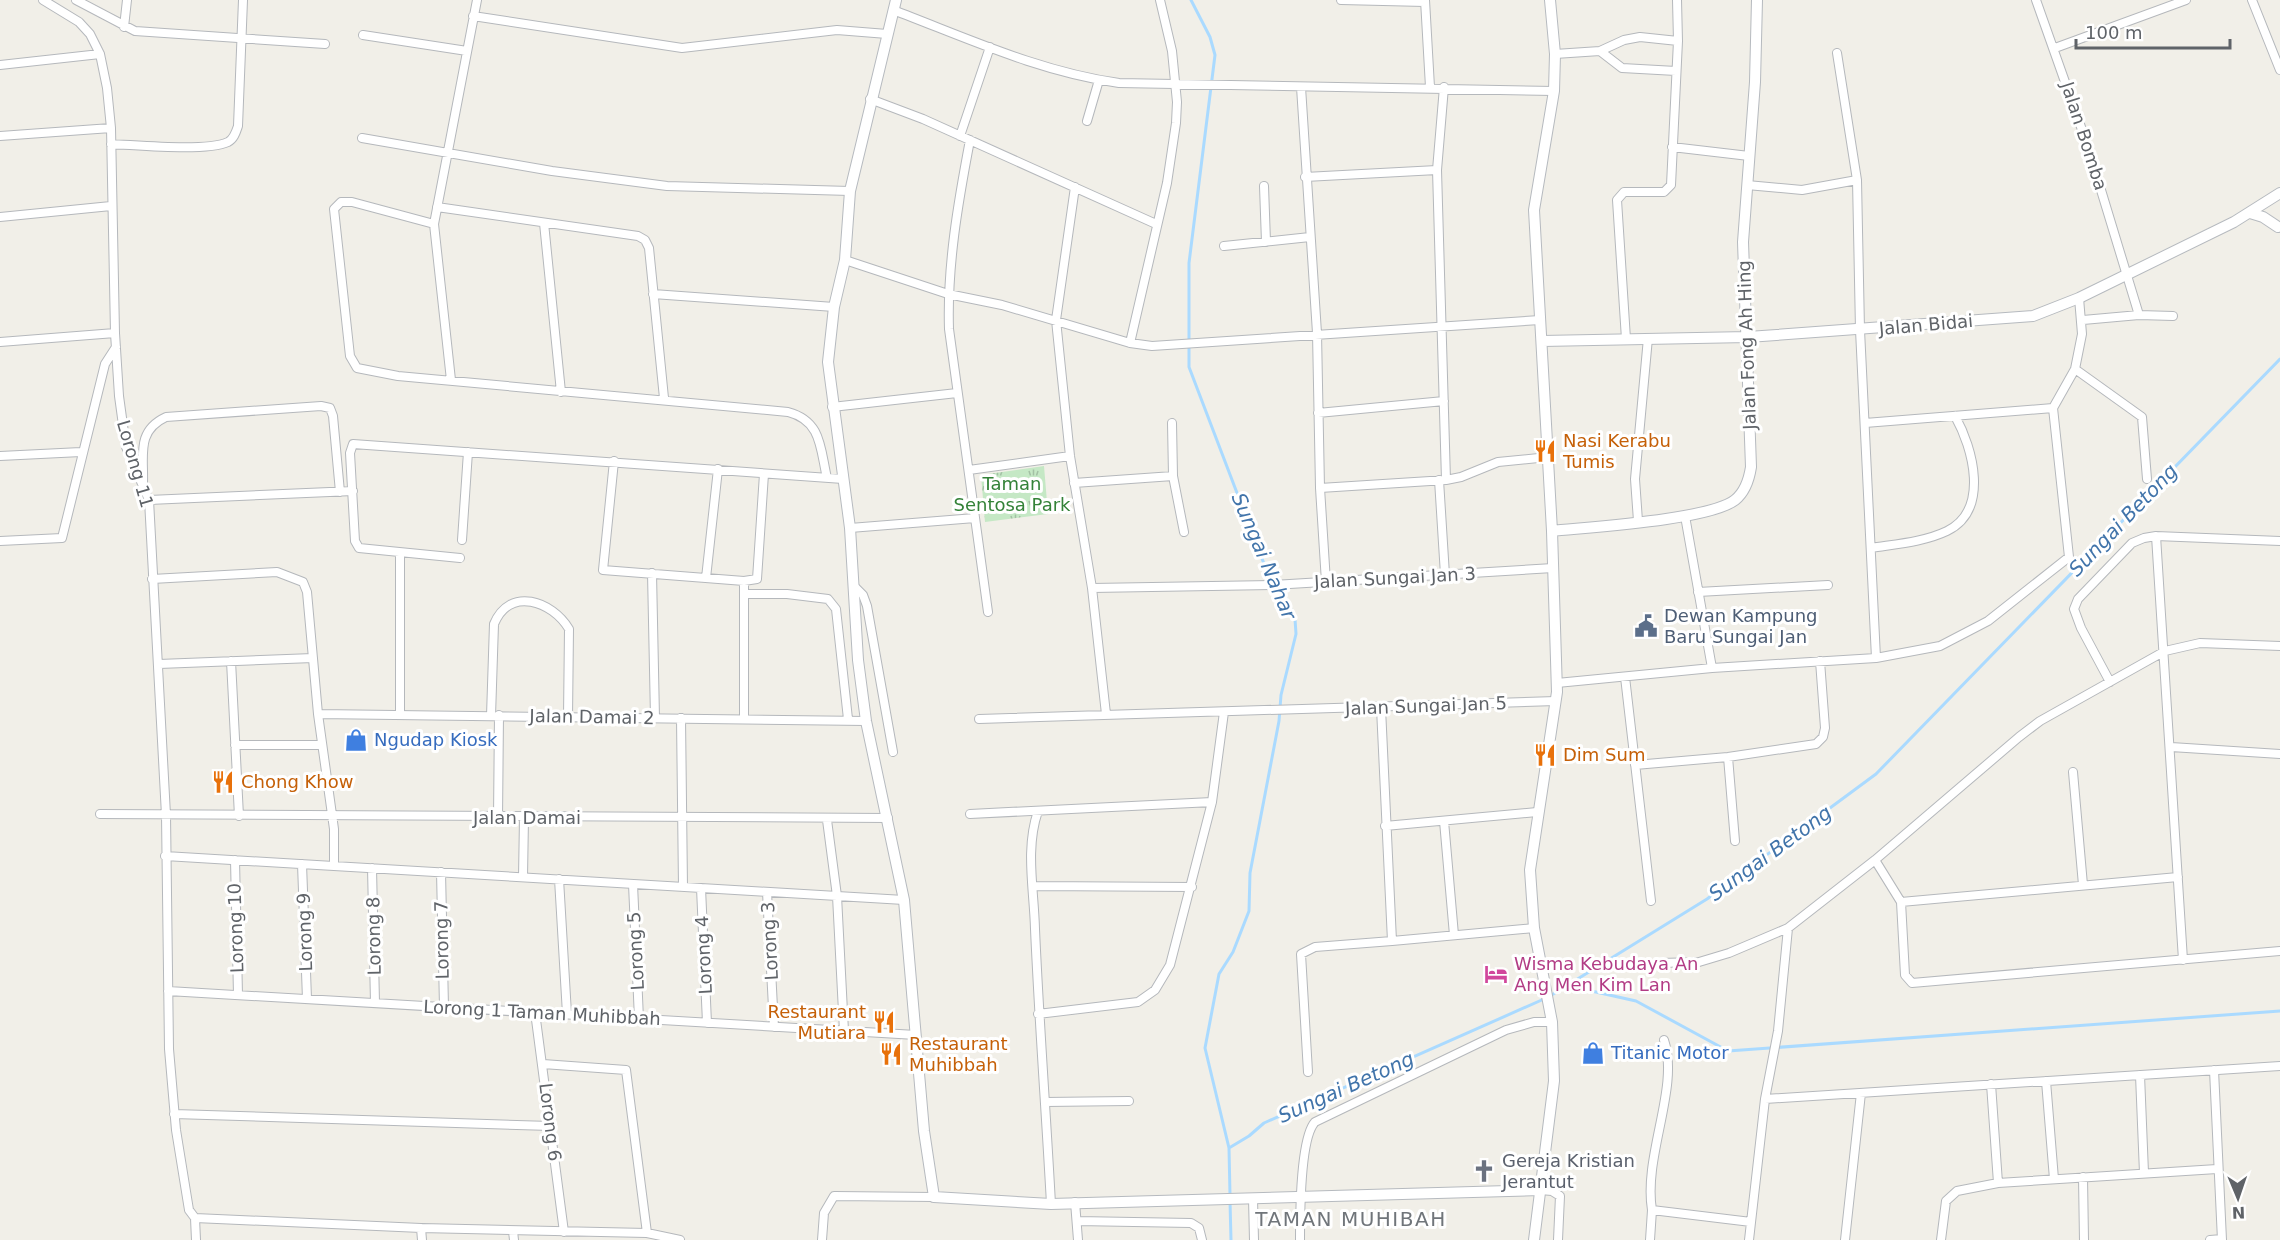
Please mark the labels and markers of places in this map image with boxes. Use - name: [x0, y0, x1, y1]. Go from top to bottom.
- place label: Nasi Kerabu Tumis: [1562, 430, 1671, 472]
- restaurant icon: Nasi Kerabu Tumis: [1532, 438, 1558, 464]
- place label: Dewan Kampung Baru Sungai Jan: [1664, 605, 1818, 647]
- public building icon: Dewan Kampung Baru Sungai Jan: [1633, 613, 1659, 639]
- shop icon: Ngudap Kiosk: [343, 727, 369, 753]
- place label: Ngudap Kiosk: [374, 729, 498, 750]
- restaurant icon: Dim Sum: [1532, 742, 1558, 768]
- place label: Dim Sum: [1563, 744, 1646, 765]
- restaurant icon: Chong Khow: [210, 769, 236, 795]
- place label: Chong Khow: [241, 771, 354, 792]
- place label: Wisma Kebudaya An Ang Men Kim Lan: [1514, 953, 1698, 995]
- hotel icon: Wisma Kebudaya An Ang Men Kim Lan: [1483, 961, 1509, 987]
- place label: Restaurant Mutiara: [767, 1001, 866, 1043]
- restaurant icon: Restaurant Mutiara: [871, 1009, 897, 1035]
- place label: Restaurant Muhibbah: [909, 1033, 1008, 1075]
- shop icon: Titanic Motor: [1580, 1040, 1606, 1066]
- restaurant icon: Restaurant Muhibbah: [878, 1041, 904, 1067]
- place label: Titanic Motor: [1610, 1042, 1729, 1063]
- place label: Gereja Kristian Jerantut: [1501, 1150, 1635, 1192]
- church icon: Gereja Kristian Jerantut: [1471, 1158, 1497, 1184]

